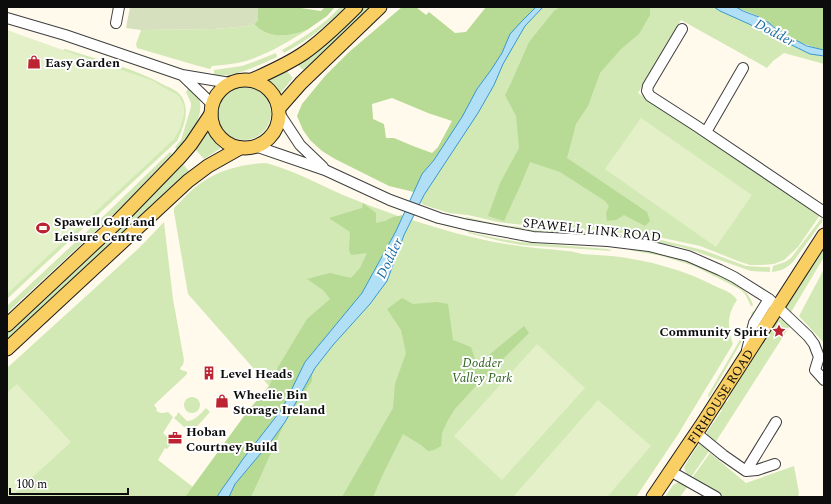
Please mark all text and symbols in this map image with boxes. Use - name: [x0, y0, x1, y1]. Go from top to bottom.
- water label: Dodder: [751, 13, 799, 52]
- place label: Easy Garden: [45, 53, 120, 73]
- shop icon: Easy Garden: [26, 54, 42, 70]
- place label: Spawell Golf and Leisure Centre: [54, 212, 156, 247]
- street label: SPAWELL LINK ROAD: [522, 213, 662, 247]
- sports icon: Spawell Golf and Leisure Centre: [35, 220, 51, 236]
- water label: Dodder: [371, 234, 408, 282]
- place label: Community Spirit: [659, 322, 768, 342]
- place icon: Community Spirit: [771, 323, 787, 339]
- street label: FIRHOUSE ROAD: [682, 345, 759, 449]
- park label: Dodder Valley Park: [452, 353, 512, 388]
- place label: Level Heads: [220, 364, 292, 384]
- building icon: Level Heads: [201, 365, 217, 381]
- place label: Wheelie Bin Storage Ireland: [233, 385, 326, 420]
- shop icon: Wheelie Bin Storage Ireland: [214, 393, 230, 409]
- place label: Hoban Courtney Build: [186, 422, 278, 457]
- office icon: Hoban Courtney Build: [167, 430, 183, 446]
- scale bar: [10, 470, 128, 496]
- text: 100 m: [16, 475, 47, 494]

